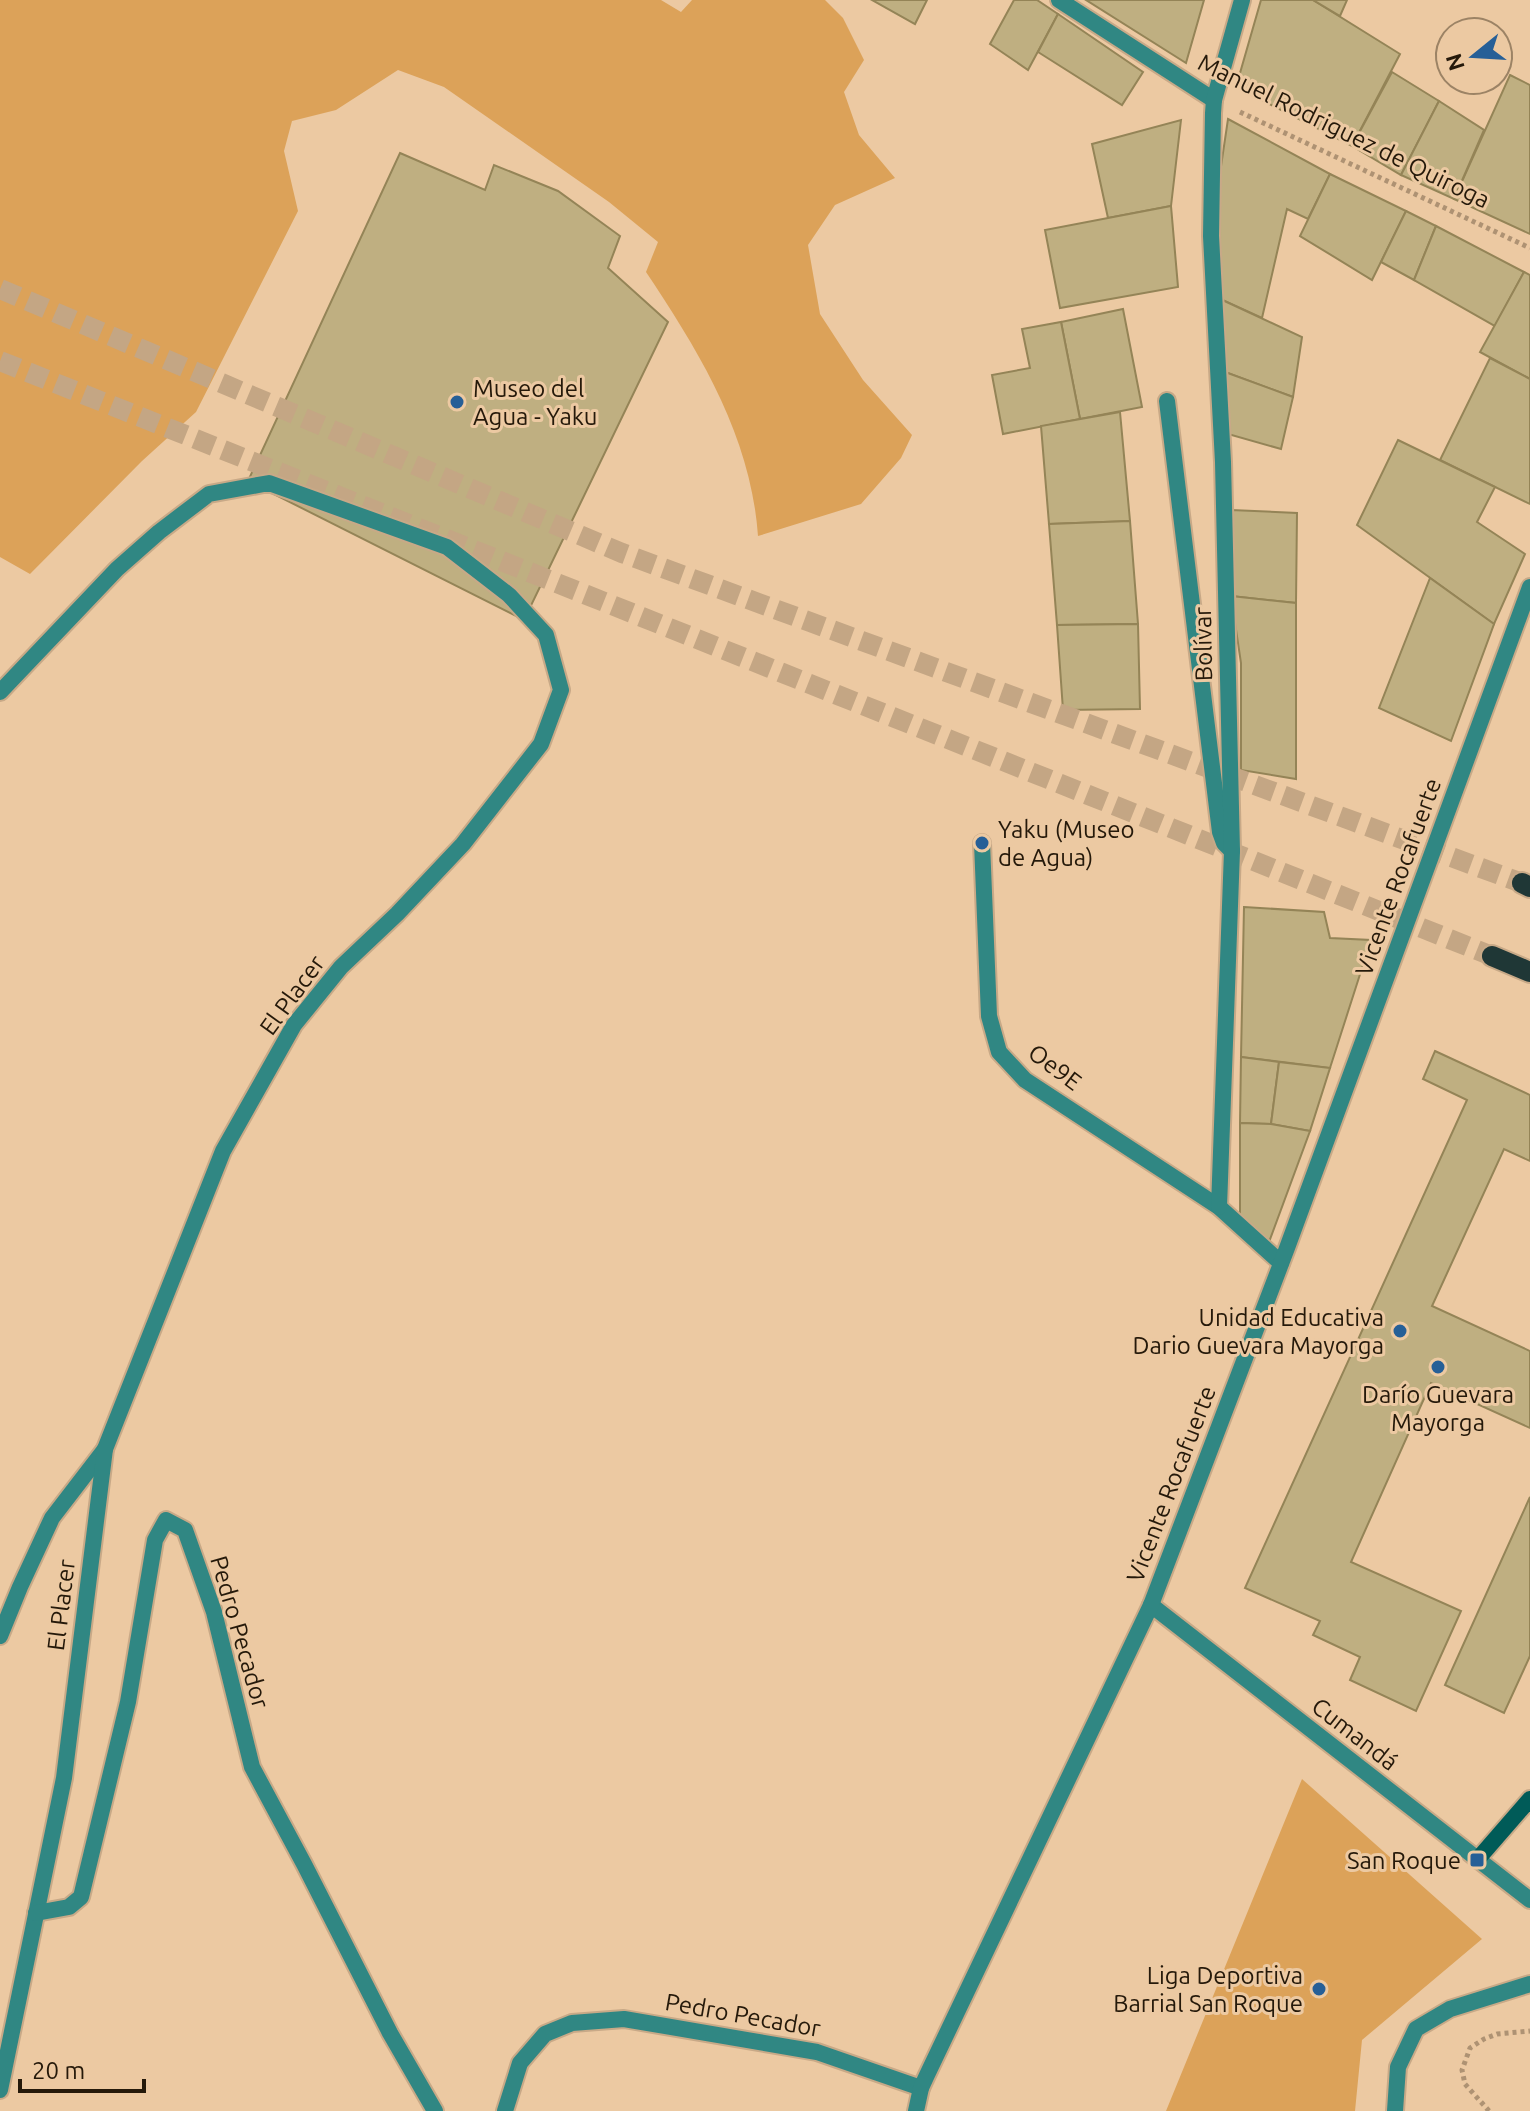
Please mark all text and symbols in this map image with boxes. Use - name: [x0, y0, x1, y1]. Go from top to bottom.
- north arrow: [1434, 16, 1514, 96]
- street label: Manuel Rodriguez de Quiroga: [1194, 49, 1494, 213]
- text: N: [1440, 51, 1469, 74]
- place label: Museo del Agua - Yaku: [473, 375, 598, 430]
- marker: Museo del Agua - Yaku: [448, 393, 466, 411]
- street label: Bolívar: [1189, 607, 1217, 681]
- street label: Vicente Rocafuerte: [1350, 775, 1446, 979]
- place label: Yaku (Museo de Agua): [998, 816, 1135, 871]
- marker: Yaku (Museo de Agua): [973, 834, 991, 852]
- street label: El Placer: [254, 950, 330, 1040]
- street label: Oe9E: [1023, 1039, 1087, 1095]
- place label: Unidad Educativa Dario Guevara Mayorga: [1133, 1304, 1384, 1359]
- marker: Unidad Educativa Dario Guevara Mayorga: [1391, 1322, 1409, 1340]
- marker: Darío Guevara Mayorga: [1429, 1358, 1447, 1376]
- place label: Darío Guevara Mayorga: [1362, 1381, 1514, 1436]
- street label: Vicente Rocafuerte: [1121, 1382, 1221, 1586]
- street label: Pedro Pecador: [205, 1553, 275, 1711]
- street label: El Placer: [42, 1558, 80, 1652]
- street label: Cumandá: [1307, 1692, 1403, 1776]
- place label: San Roque: [1347, 1847, 1461, 1874]
- marker: San Roque: [1468, 1851, 1486, 1869]
- place label: Liga Deportiva Barrial San Roque: [1113, 1962, 1303, 2017]
- marker: Liga Deportiva Barrial San Roque: [1310, 1980, 1328, 1998]
- street label: Pedro Pecador: [663, 1988, 823, 2042]
- scale bar: [20, 2043, 144, 2093]
- text: 20 m: [32, 2057, 85, 2084]

